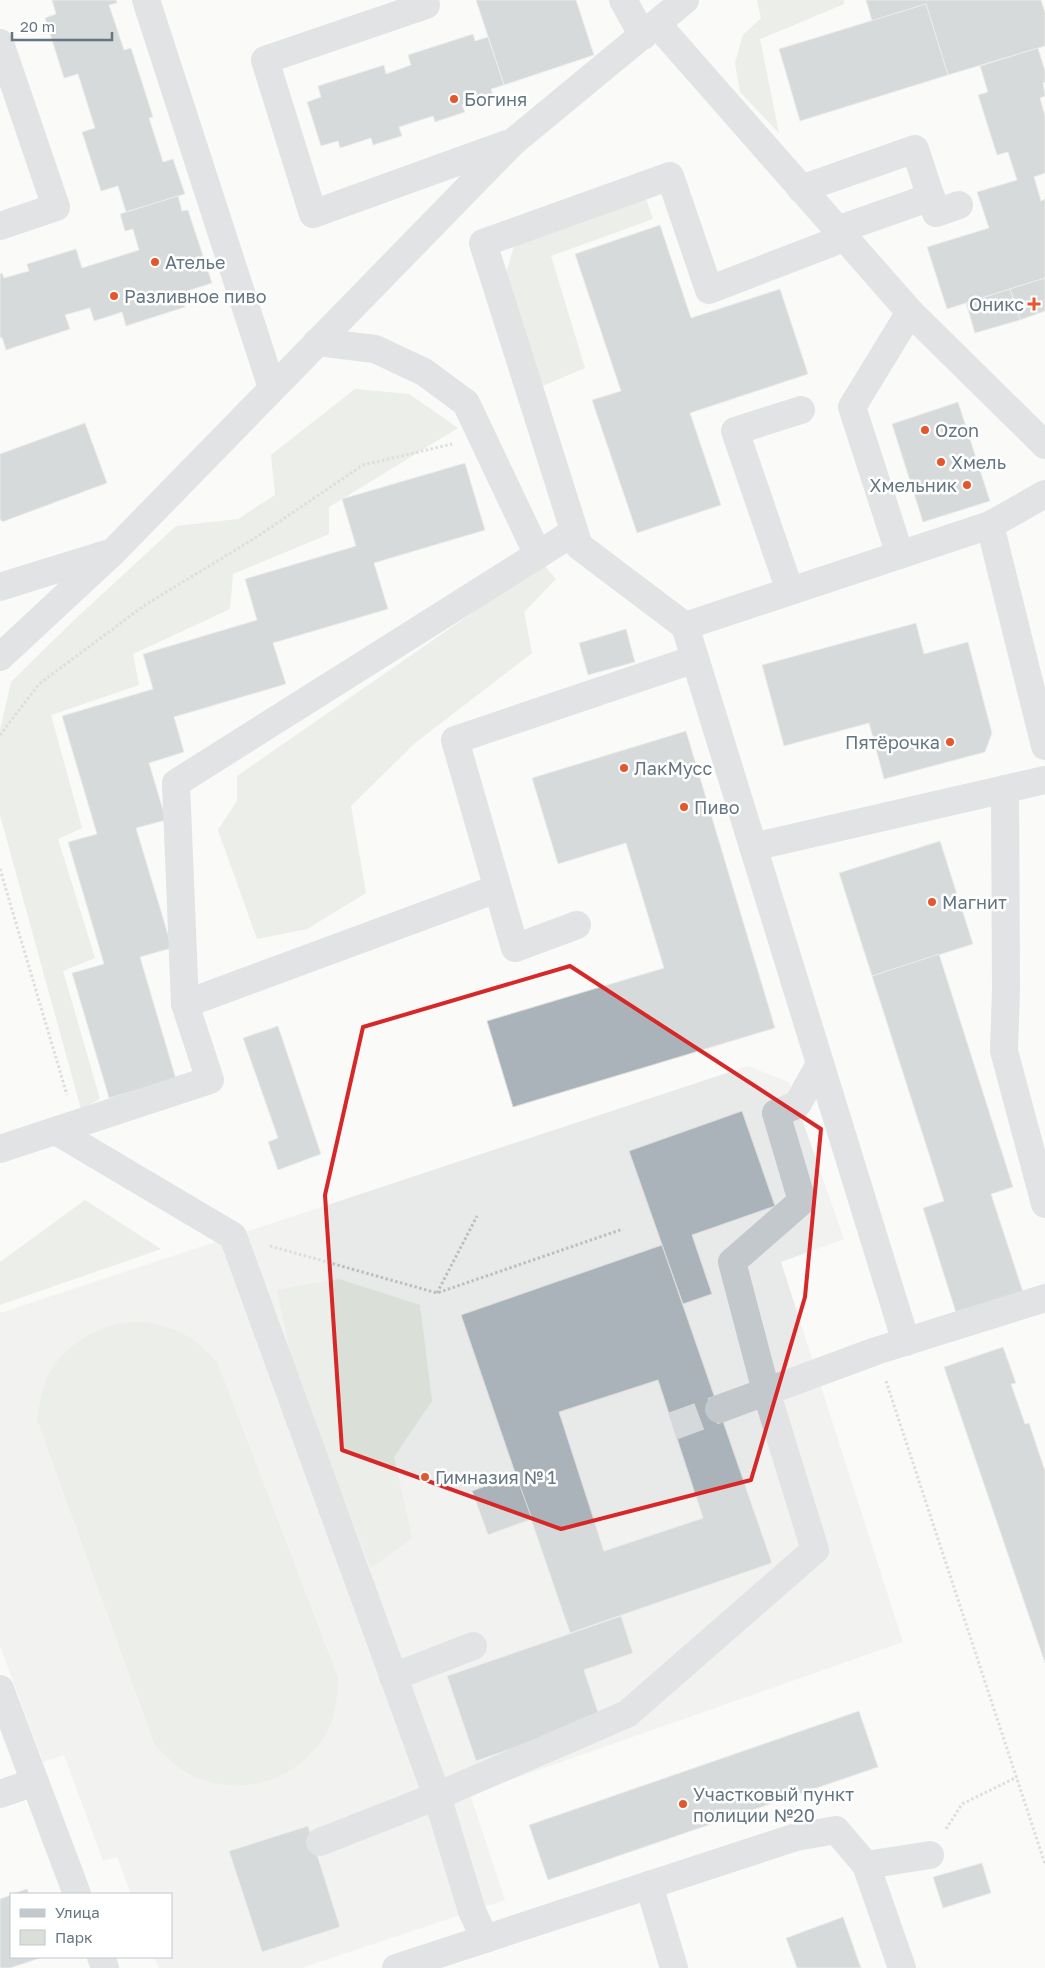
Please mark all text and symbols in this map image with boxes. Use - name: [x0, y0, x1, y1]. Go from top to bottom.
- scale bar: [12, 10, 112, 42]
- text: 20 m: [20, 17, 55, 35]
- place label: Богиня: [464, 88, 527, 110]
- marker: Богиня: [448, 93, 460, 105]
- place label: Ателье: [165, 251, 225, 273]
- marker: Ателье: [149, 256, 161, 268]
- place label: Разливное пиво: [124, 285, 267, 307]
- marker: Разливное пиво: [108, 290, 120, 302]
- place label: Оникс: [969, 293, 1024, 315]
- marker: Оникс: [1028, 298, 1040, 310]
- place label: Ozon: [935, 419, 979, 441]
- marker: Ozon: [919, 424, 931, 436]
- place label: Хмель: [951, 451, 1006, 473]
- marker: Хмель: [935, 456, 947, 468]
- place label: Хмельник: [870, 474, 957, 496]
- marker: Хмельник: [961, 479, 973, 491]
- place label: Пятёрочка: [845, 731, 940, 753]
- marker: Пятёрочка: [944, 736, 956, 748]
- place label: ЛакМусс: [634, 757, 712, 779]
- marker: ЛакМусс: [618, 762, 630, 774]
- place label: Пиво: [694, 796, 739, 818]
- marker: Пиво: [678, 801, 690, 813]
- place label: Магнит: [942, 891, 1007, 913]
- marker: Магнит: [926, 896, 938, 908]
- place label: Гимназия № 1: [435, 1466, 557, 1488]
- marker: Гимназия № 1: [419, 1471, 431, 1483]
- place label: Участковый пункт полиции №20: [693, 1783, 854, 1826]
- marker: Участковый пункт полиции №20: [677, 1798, 689, 1810]
- legend: [10, 1893, 172, 1958]
- text: Улица: [55, 1903, 100, 1921]
- text: Парк: [55, 1928, 93, 1946]

